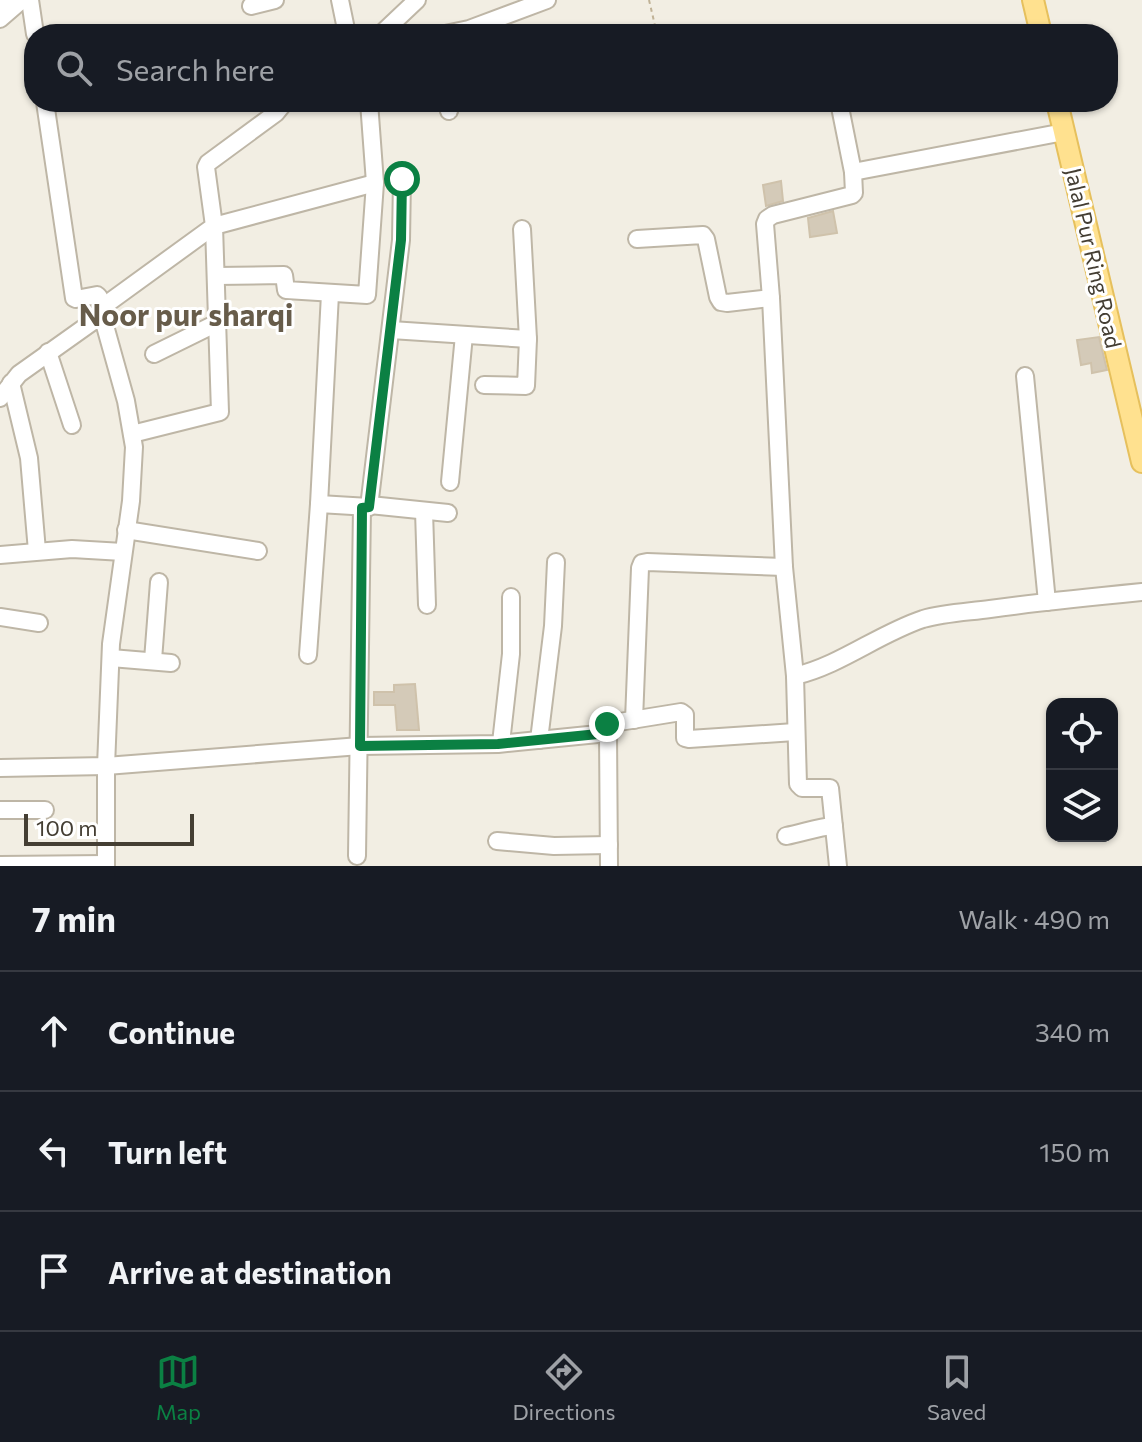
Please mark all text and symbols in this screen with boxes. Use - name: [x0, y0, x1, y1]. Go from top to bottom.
- search box: [24, 24, 1118, 112]
- icon: search: [52, 46, 96, 90]
- text: Search here: [116, 50, 275, 87]
- route start: [384, 161, 420, 197]
- street label: Jalal Pur Ring Road: [1060, 165, 1128, 351]
- district label: Noor pur sharqi: [79, 295, 293, 332]
- map controls: [1046, 698, 1118, 842]
- button: locate: [1046, 698, 1118, 770]
- route end: [589, 706, 625, 742]
- button: layers: [1046, 770, 1118, 842]
- scale bar: [24, 810, 194, 846]
- text: 100 m: [36, 814, 98, 841]
- text: 7 min: [32, 897, 116, 939]
- text: Walk · 490 m: [958, 903, 1110, 934]
- icon: ahead: [32, 1009, 76, 1053]
- text: Continue: [108, 1013, 235, 1050]
- text: 340 m: [1035, 1016, 1110, 1047]
- icon: left: [32, 1129, 76, 1173]
- text: Turn left: [108, 1133, 227, 1170]
- text: 150 m: [1039, 1136, 1110, 1167]
- icon: arrive: [32, 1249, 76, 1293]
- text: Arrive at destination: [108, 1253, 392, 1290]
- tab: Map: [156, 1350, 201, 1425]
- tab: Directions: [512, 1350, 616, 1425]
- tab: Saved: [927, 1350, 986, 1425]

